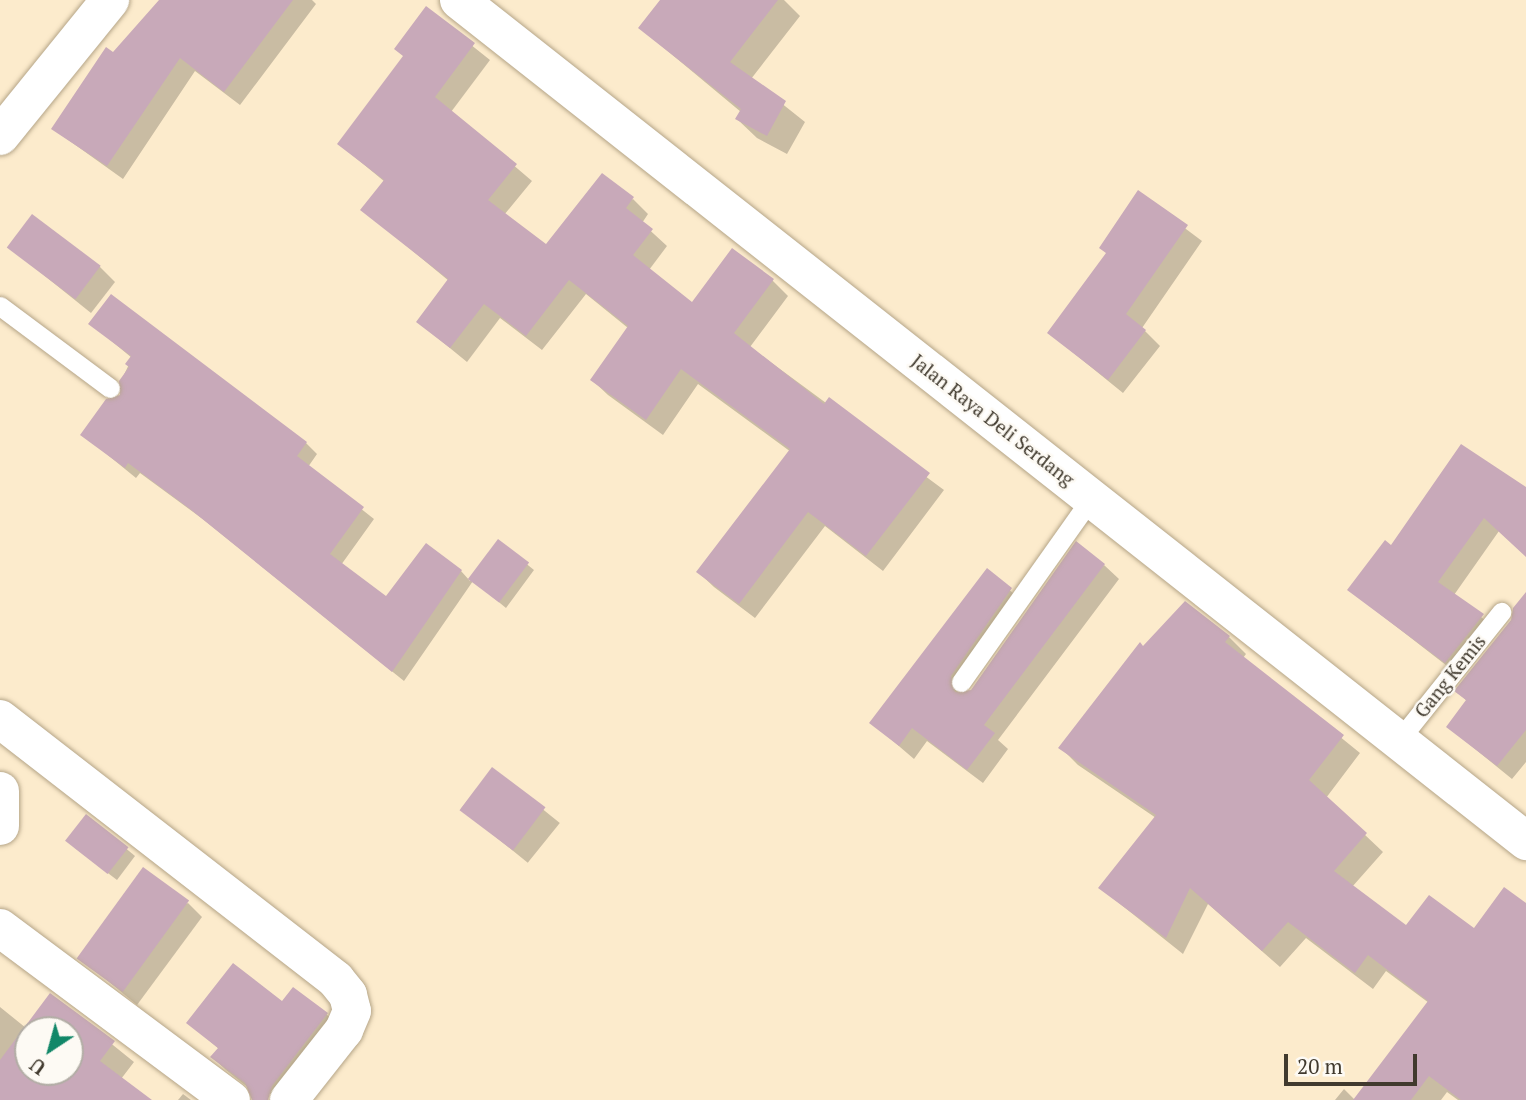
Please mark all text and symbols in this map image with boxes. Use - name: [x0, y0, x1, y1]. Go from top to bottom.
- street label: Jalan Raya Deli Serdang: [907, 349, 1079, 491]
- street label: Gang Kemis: [1410, 630, 1490, 722]
- north arrow: [14, 1016, 84, 1086]
- scale bar: [1288, 1040, 1421, 1084]
- text: 20 m: [1297, 1052, 1343, 1080]
- text: U: [25, 1053, 50, 1081]

